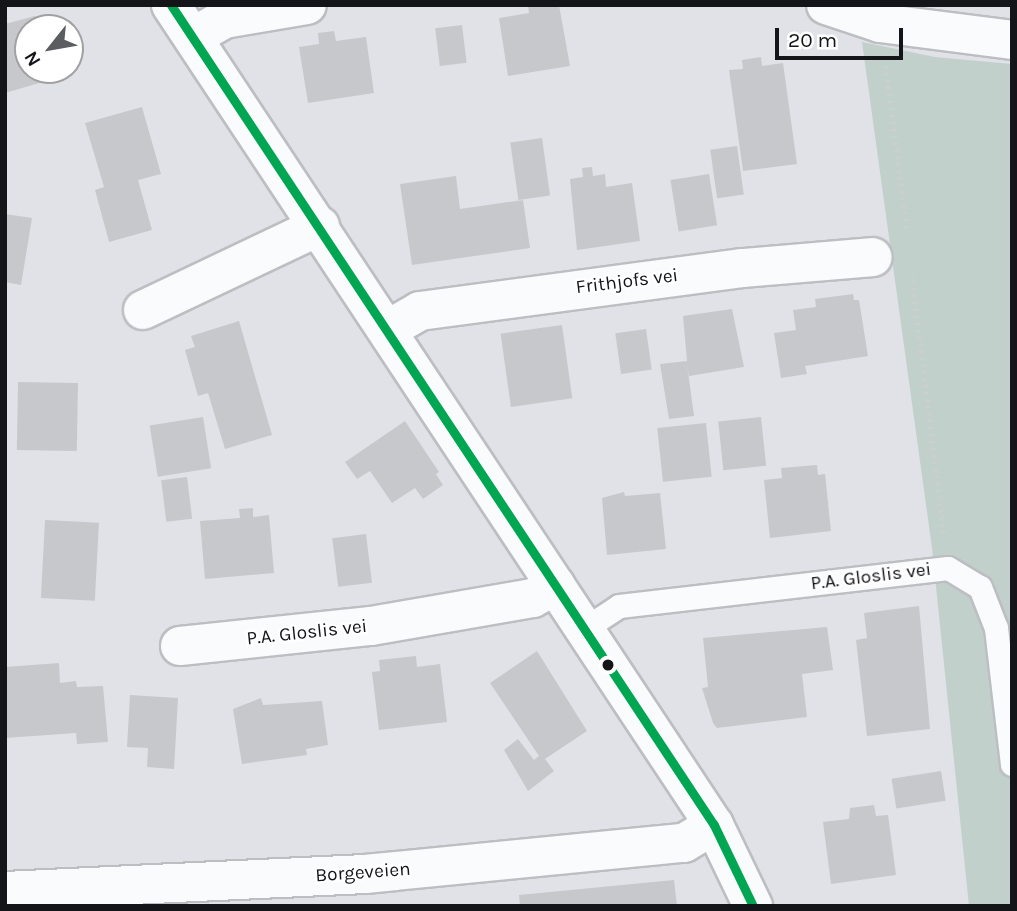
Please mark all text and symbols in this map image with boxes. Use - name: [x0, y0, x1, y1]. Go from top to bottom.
- north arrow: [14, 14, 84, 84]
- scale bar: [779, 14, 907, 58]
- text: 20 m: [788, 28, 837, 52]
- text: N: [20, 47, 46, 70]
- street label: Frithjofs vei: [575, 264, 679, 300]
- street label: P.A. Gloslis vei: [810, 558, 932, 596]
- street label: P.A. Gloslis vei: [246, 615, 368, 651]
- unlabelled marker: [601, 658, 615, 672]
- street label: Borgeveien: [315, 858, 411, 888]

